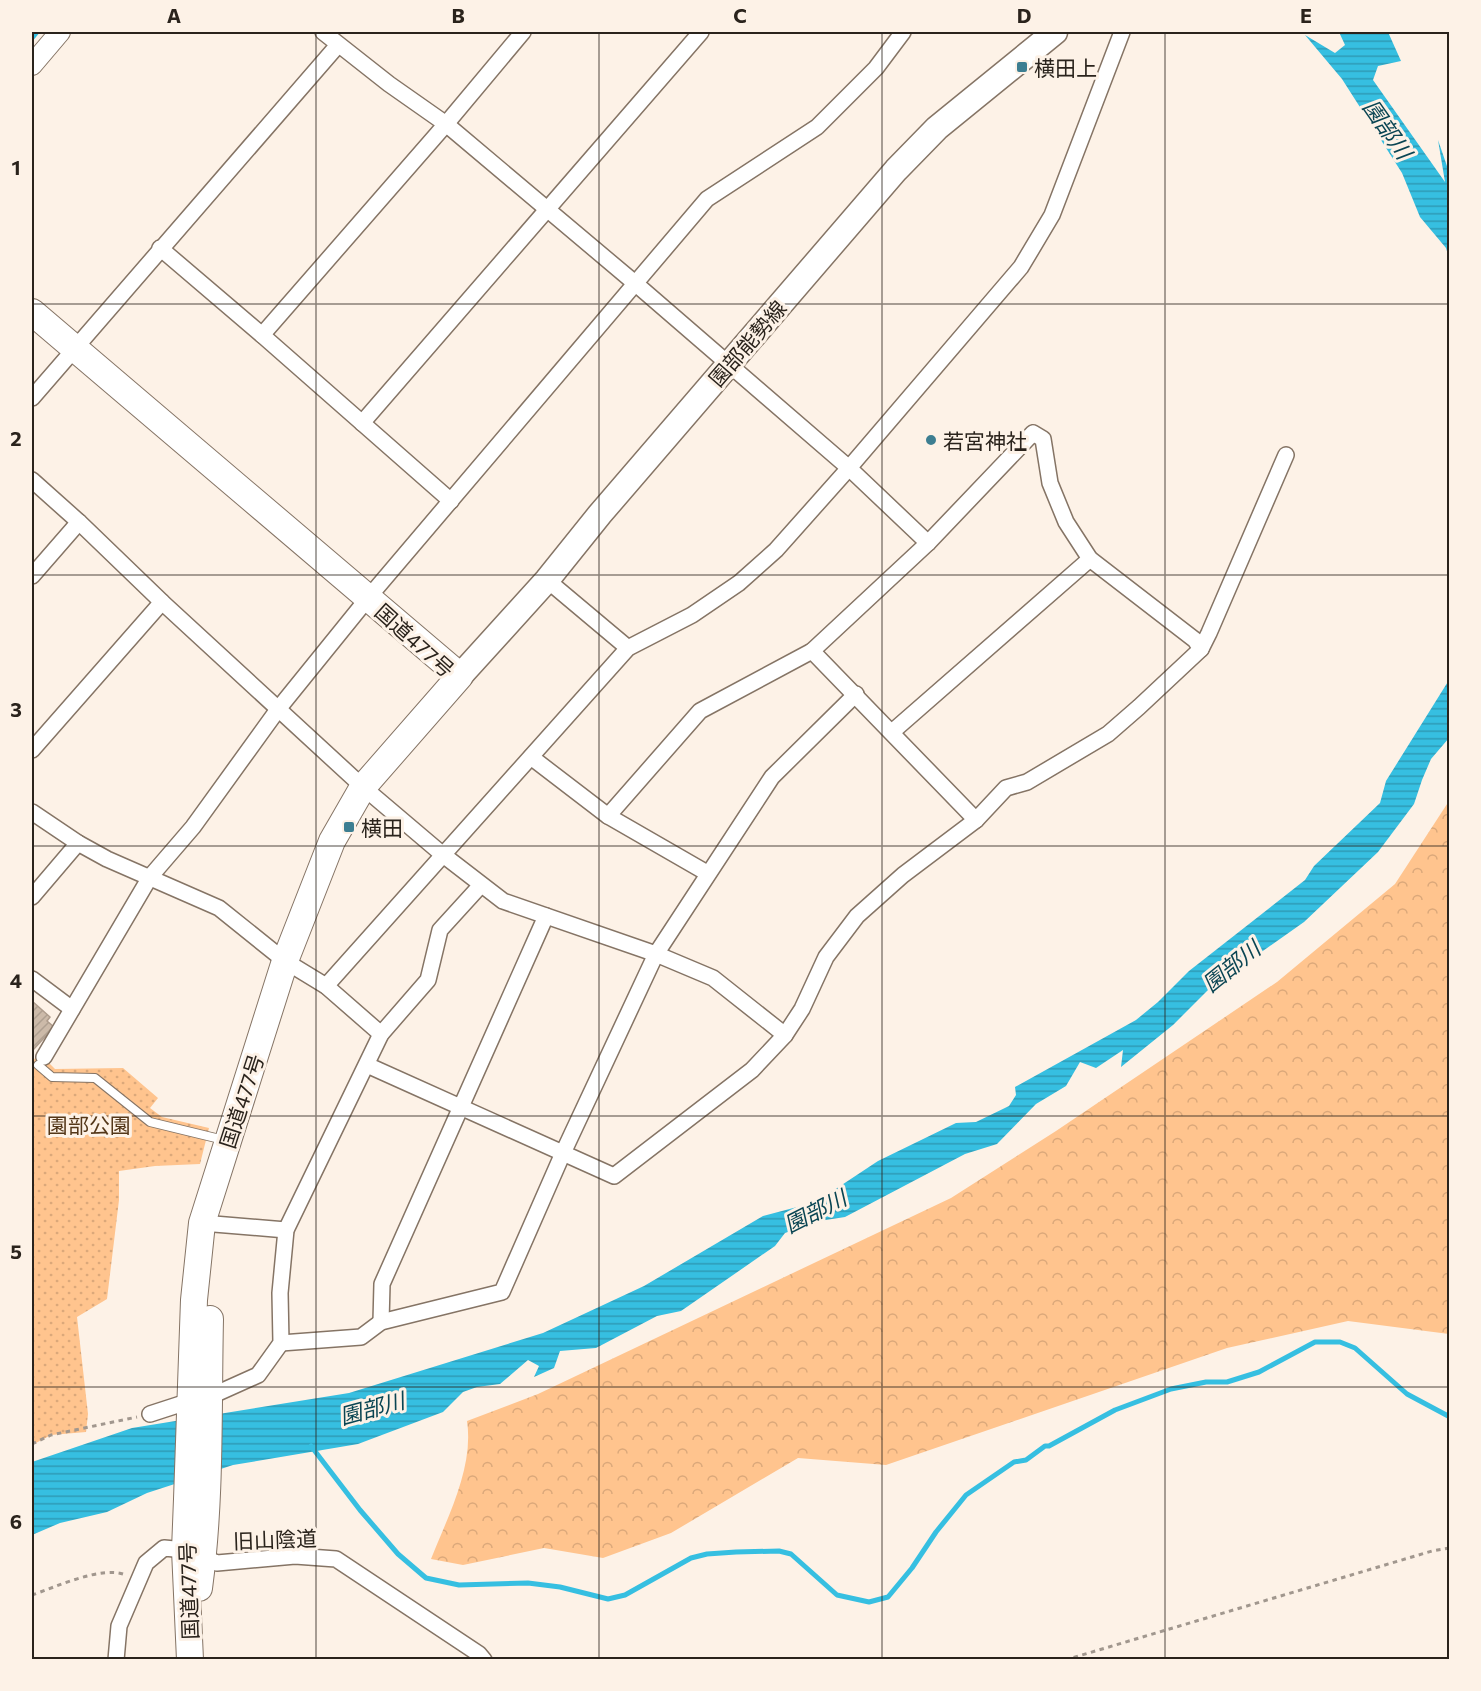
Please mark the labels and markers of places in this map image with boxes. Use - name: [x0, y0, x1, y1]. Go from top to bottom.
- place label: 横田上: [1034, 55, 1097, 80]
- marker: 横田上: [1015, 60, 1029, 74]
- place label: 若宮神社: [943, 428, 1027, 453]
- marker: 若宮神社: [924, 433, 938, 447]
- place label: 横田: [361, 815, 403, 840]
- marker: 横田: [342, 820, 356, 834]

